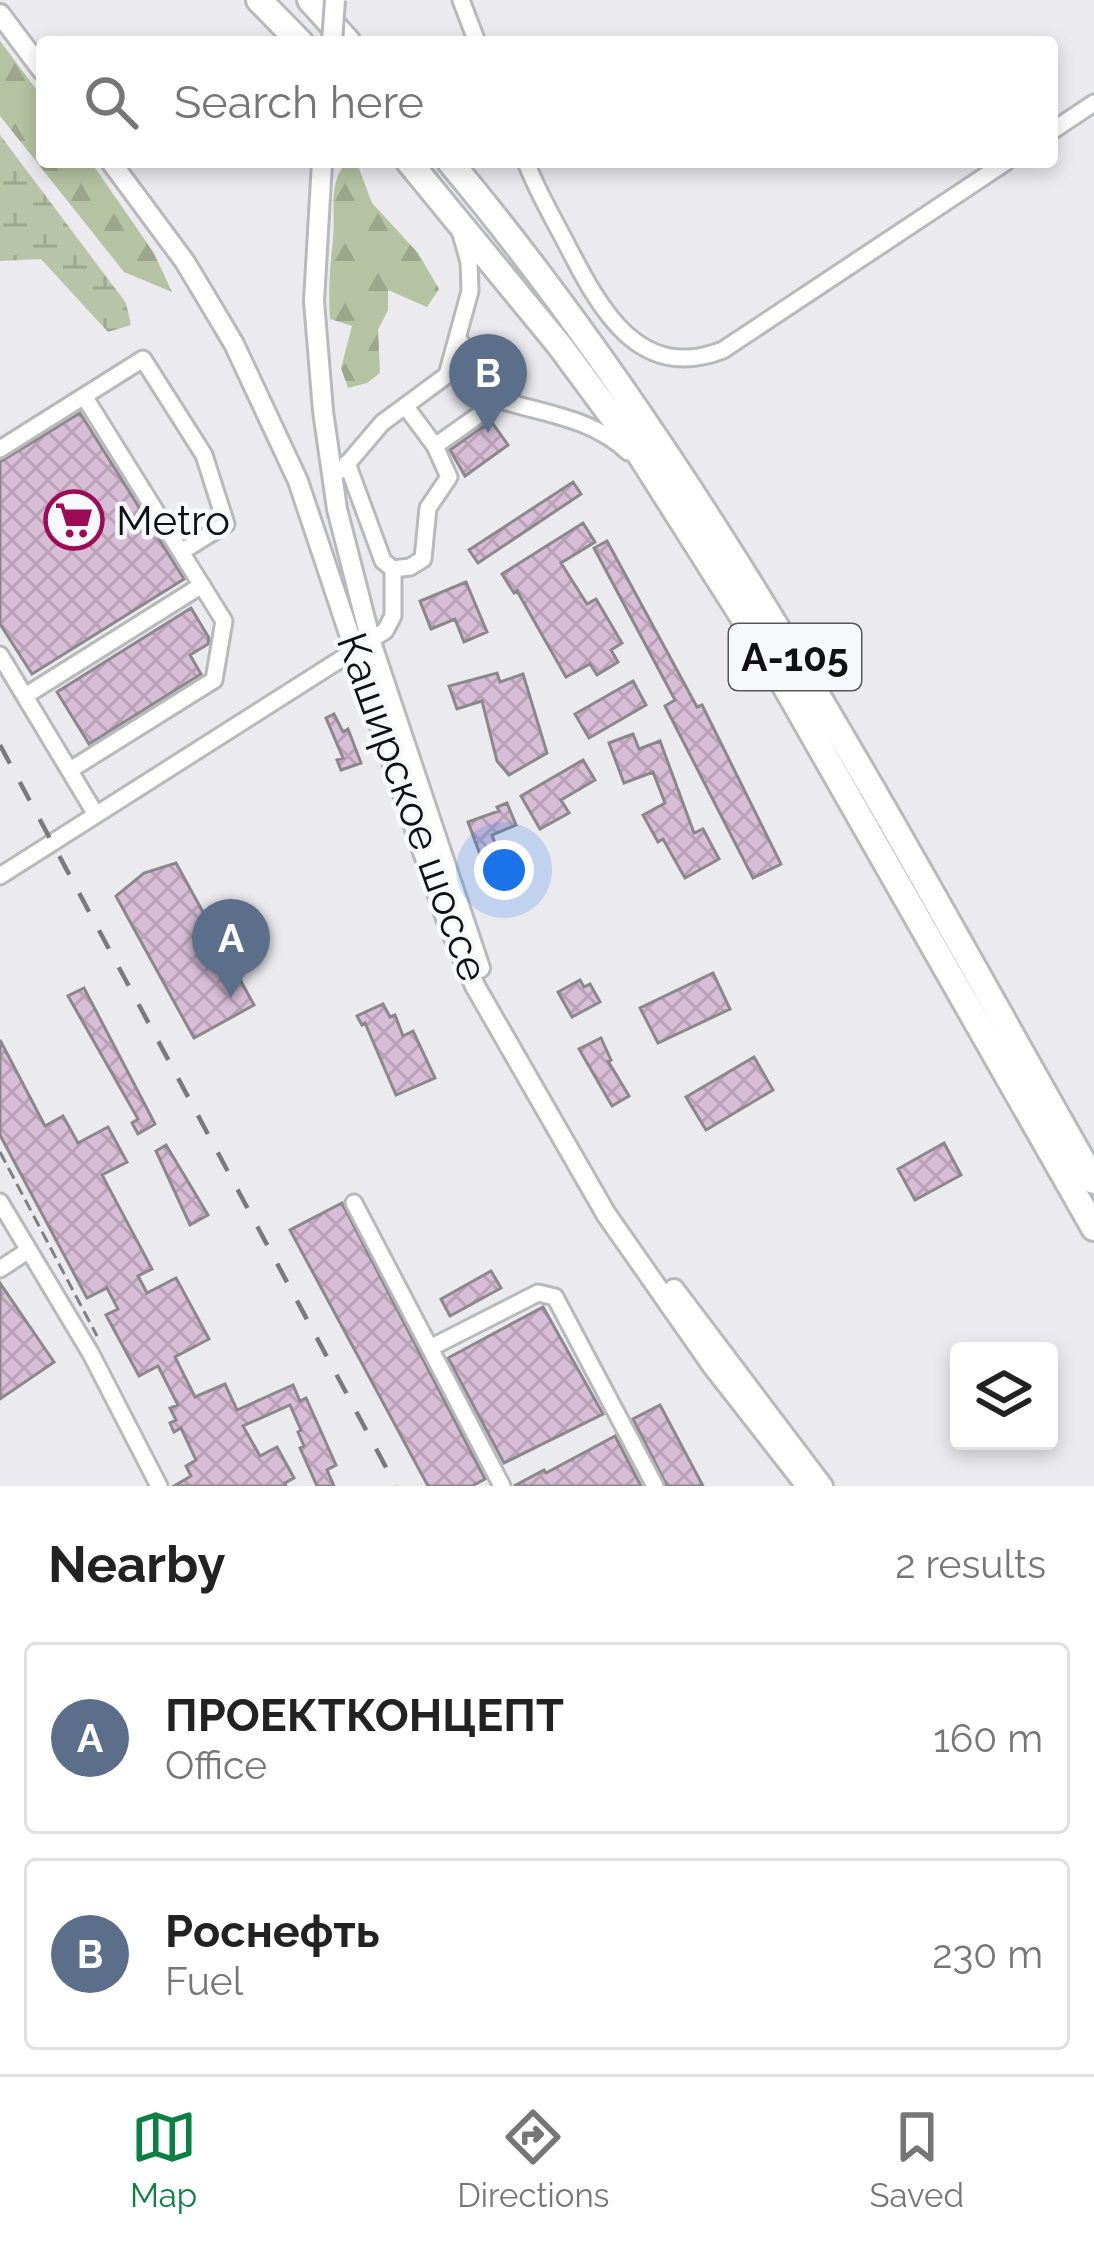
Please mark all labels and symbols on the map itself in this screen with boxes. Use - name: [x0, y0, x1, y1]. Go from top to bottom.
- pin: B: [449, 334, 527, 433]
- supermarket icon: Metro: [43, 489, 105, 551]
- place label: Metro: [116, 496, 230, 545]
- road number: А-105: [729, 624, 861, 690]
- street label: Каширское шоссе: [327, 626, 498, 988]
- your location: [474, 840, 534, 900]
- pin: A: [192, 899, 270, 998]

